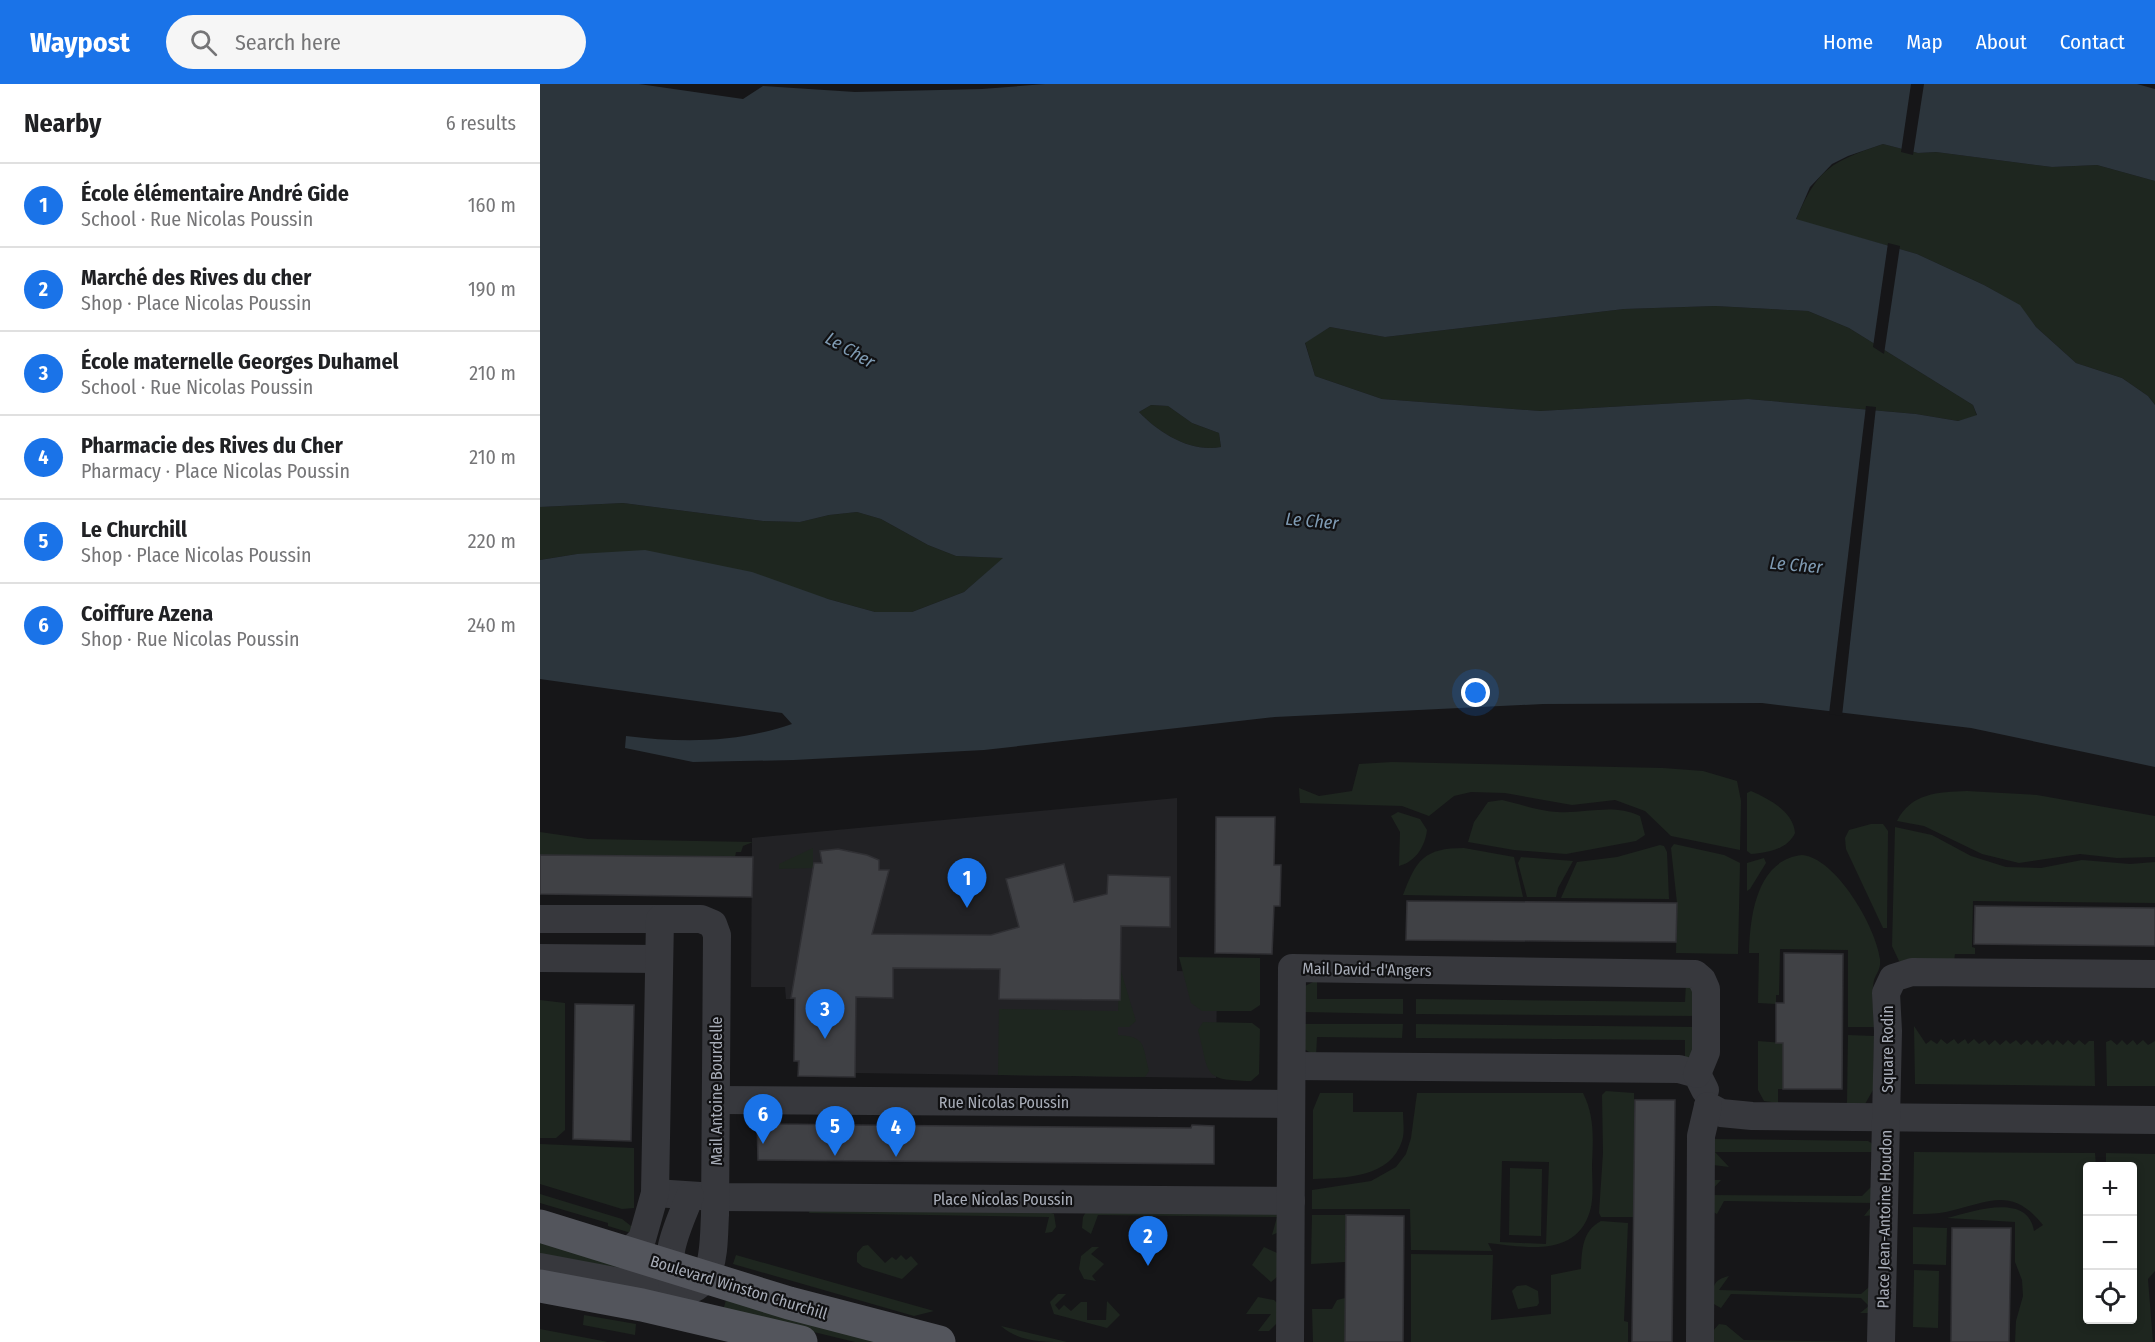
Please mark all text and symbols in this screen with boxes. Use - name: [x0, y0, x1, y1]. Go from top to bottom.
- search box: [166, 15, 586, 69]
- text: Waypost: [30, 26, 130, 59]
- icon: search: [187, 26, 220, 59]
- text: Search here: [235, 29, 341, 56]
- text: Home: [1823, 29, 1873, 55]
- text: Map: [1906, 29, 1943, 55]
- text: About: [1976, 29, 2027, 55]
- text: Contact: [2060, 29, 2125, 55]
- text: Nearby: [24, 108, 101, 139]
- text: 6 results: [446, 111, 516, 135]
- text: École élémentaire André Gide: [81, 180, 349, 207]
- text: 1: [39, 193, 48, 217]
- text: 160 m: [468, 193, 516, 217]
- text: School · Rue Nicolas Poussin: [81, 207, 313, 231]
- text: Marché des Rives du cher: [81, 264, 311, 291]
- text: 2: [39, 277, 48, 301]
- text: 190 m: [468, 277, 516, 301]
- text: Shop · Place Nicolas Poussin: [81, 291, 312, 315]
- water label: Le Cher: [821, 327, 879, 373]
- text: École maternelle Georges Duhamel: [81, 348, 399, 375]
- text: 3: [39, 361, 48, 385]
- text: 210 m: [469, 361, 516, 385]
- text: School · Rue Nicolas Poussin: [81, 375, 313, 399]
- text: Pharmacie des Rives du Cher: [81, 432, 343, 459]
- text: 4: [38, 445, 49, 469]
- text: 210 m: [469, 445, 516, 469]
- text: Pharmacy · Place Nicolas Poussin: [81, 459, 350, 483]
- water label: Le Cher: [1285, 508, 1340, 534]
- text: Le Churchill: [81, 516, 187, 543]
- text: 5: [39, 529, 48, 553]
- text: 220 m: [468, 529, 516, 553]
- text: Shop · Place Nicolas Poussin: [81, 543, 312, 567]
- water label: Le Cher: [1769, 552, 1824, 578]
- text: Coiffure Azena: [81, 600, 213, 627]
- text: 6: [38, 613, 49, 637]
- text: 240 m: [467, 613, 516, 637]
- text: Shop · Rue Nicolas Poussin: [81, 627, 299, 651]
- your location: [1461, 678, 1490, 707]
- pin: 1: [948, 858, 986, 908]
- street label: Mail David-d'Angers: [1302, 959, 1432, 980]
- pin: 3: [806, 990, 844, 1039]
- street label: Square Rodin: [1878, 1005, 1897, 1093]
- street label: Mail Antoine Bourdelle: [707, 1016, 726, 1166]
- street label: Rue Nicolas Poussin: [939, 1093, 1069, 1112]
- pin: 6: [744, 1094, 782, 1144]
- pin: 5: [816, 1106, 854, 1156]
- pin: 4: [876, 1108, 916, 1157]
- street label: Place Jean-Antoine Houdon: [1873, 1129, 1896, 1309]
- map controls: [2083, 1162, 2137, 1324]
- button: +: [2083, 1162, 2137, 1216]
- street label: Place Nicolas Poussin: [933, 1190, 1073, 1209]
- pin: 2: [1128, 1216, 1168, 1266]
- button: −: [2083, 1216, 2137, 1270]
- street label: Boulevard Winston Churchill: [648, 1251, 830, 1324]
- button: locate: [2083, 1270, 2137, 1324]

